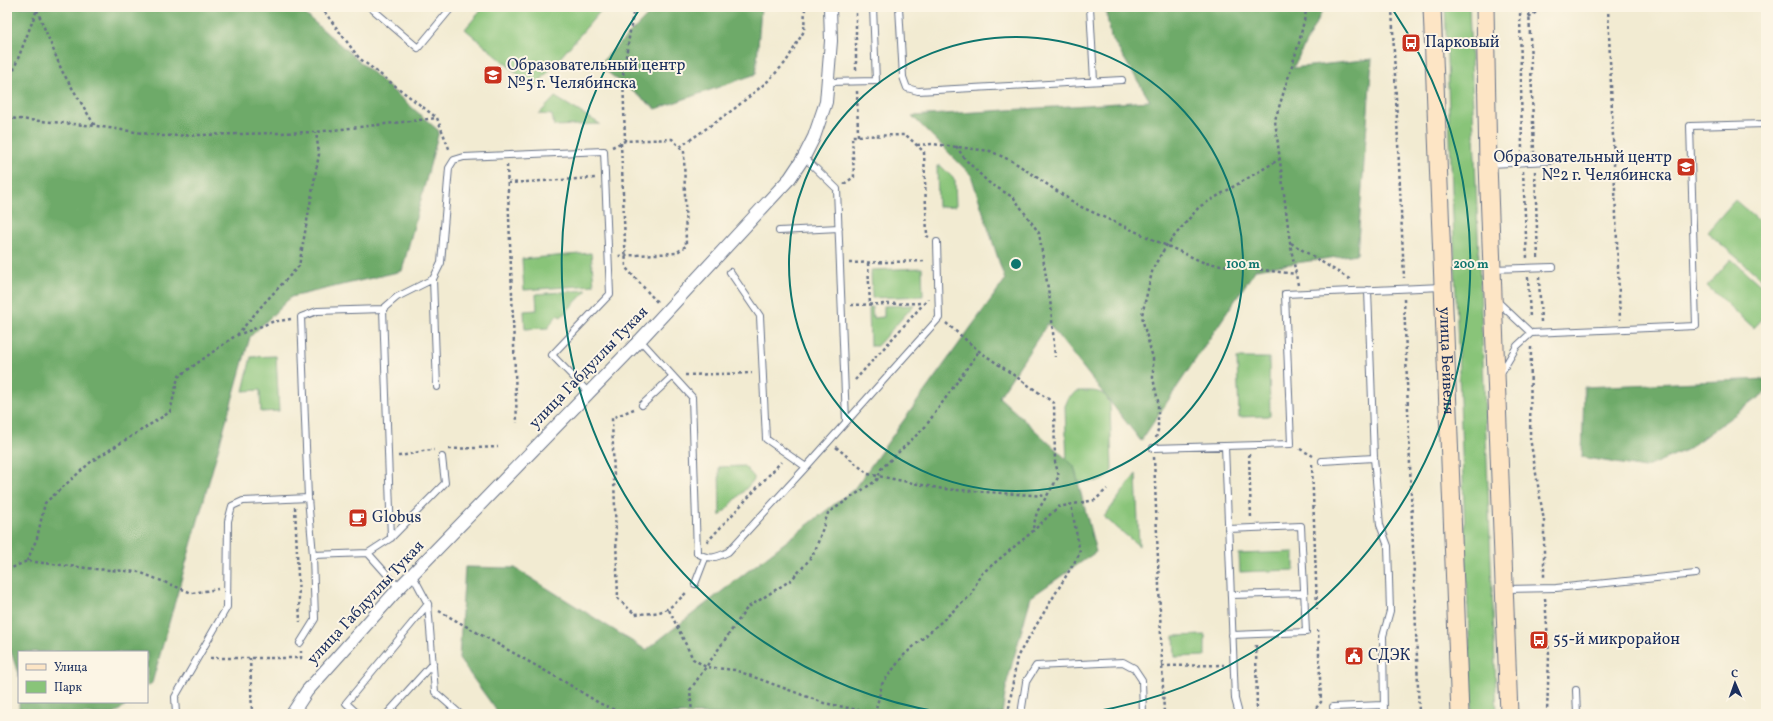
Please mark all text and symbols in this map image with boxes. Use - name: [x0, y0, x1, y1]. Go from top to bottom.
- bus stop icon: Парковый: [1400, 32, 1422, 54]
- place label: Парковый: [1425, 32, 1500, 54]
- place label: Образовательный центр №5 г. Челябинска: [507, 55, 686, 95]
- school or university icon: Образовательный центр №5 г. Челябинска: [482, 64, 504, 86]
- place label: Образовательный центр №2 г. Челябинска: [1493, 147, 1672, 187]
- school or university icon: Образовательный центр №2 г. Челябинска: [1675, 156, 1697, 178]
- centre of rings: [1009, 257, 1023, 271]
- text: 100 m: [1226, 257, 1260, 273]
- text: 200 m: [1453, 257, 1489, 273]
- street label: улица Габдуллы Тукая: [525, 302, 653, 434]
- street label: улица Бейвеля: [1433, 306, 1459, 415]
- cafe icon: Globus: [347, 507, 369, 529]
- place label: Globus: [372, 507, 422, 529]
- street label: улица Габдуллы Тукая: [302, 536, 430, 670]
- bus stop icon: 55-й микрорайон: [1528, 629, 1550, 651]
- place label: 55-й микрорайон: [1553, 629, 1680, 651]
- public building icon: СДЭК: [1343, 645, 1365, 667]
- place label: СДЭК: [1368, 645, 1411, 667]
- legend: [18, 651, 148, 703]
- text: Улица: [54, 660, 87, 676]
- north arrow: [1715, 663, 1755, 703]
- text: С: [1731, 667, 1739, 682]
- text: Парк: [54, 680, 82, 696]

